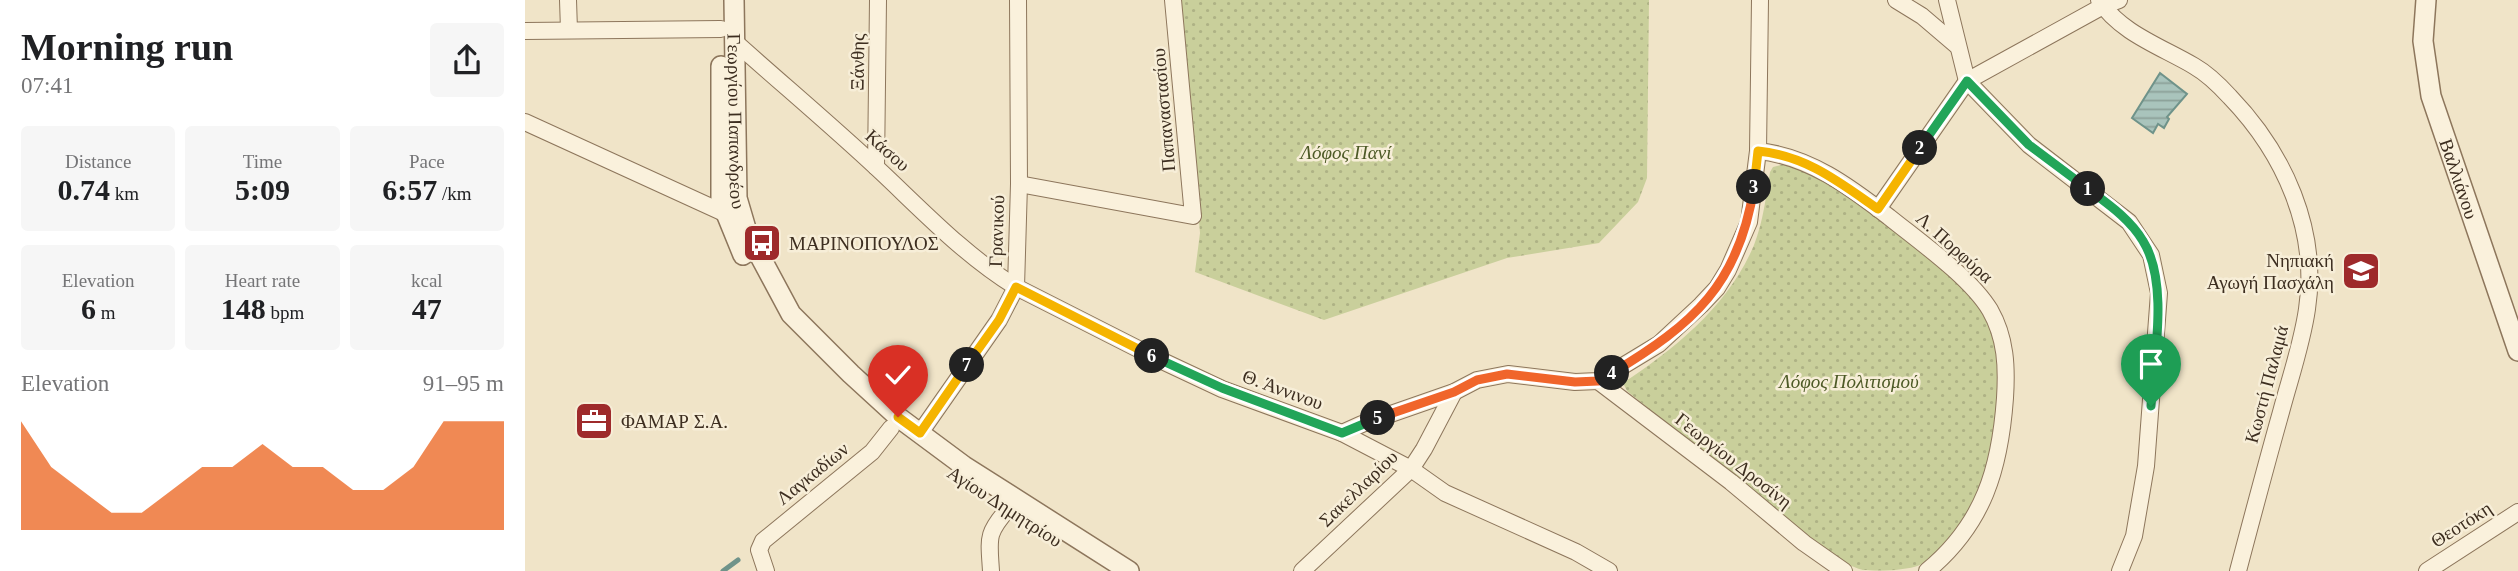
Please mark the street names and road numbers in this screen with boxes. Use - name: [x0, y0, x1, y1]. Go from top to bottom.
- street label: Γεωργίου Παπανδρέου: [724, 33, 750, 211]
- street label: Ξάνθης: [847, 33, 869, 91]
- street label: Παπαναστασίου: [1148, 47, 1179, 173]
- street label: Κάσου: [861, 125, 914, 176]
- street label: Βαλλιάνου: [2435, 136, 2482, 222]
- street label: Γρανικού: [985, 195, 1008, 267]
- street label: Λ. Πορφύρα: [1912, 208, 1997, 287]
- street label: Κωστή Παλαμά: [2241, 323, 2292, 445]
- street label: Θ. Άννινου: [1240, 365, 1326, 414]
- street label: Γεωργίου Δροσίνη: [1671, 408, 1796, 512]
- street label: Λαγκαδίων: [772, 438, 853, 509]
- street label: Σακελλαρίου: [1315, 446, 1402, 531]
- street label: Αγίου Δημητρίου: [944, 462, 1066, 551]
- street label: Θεοτόκη: [2427, 497, 2495, 552]

